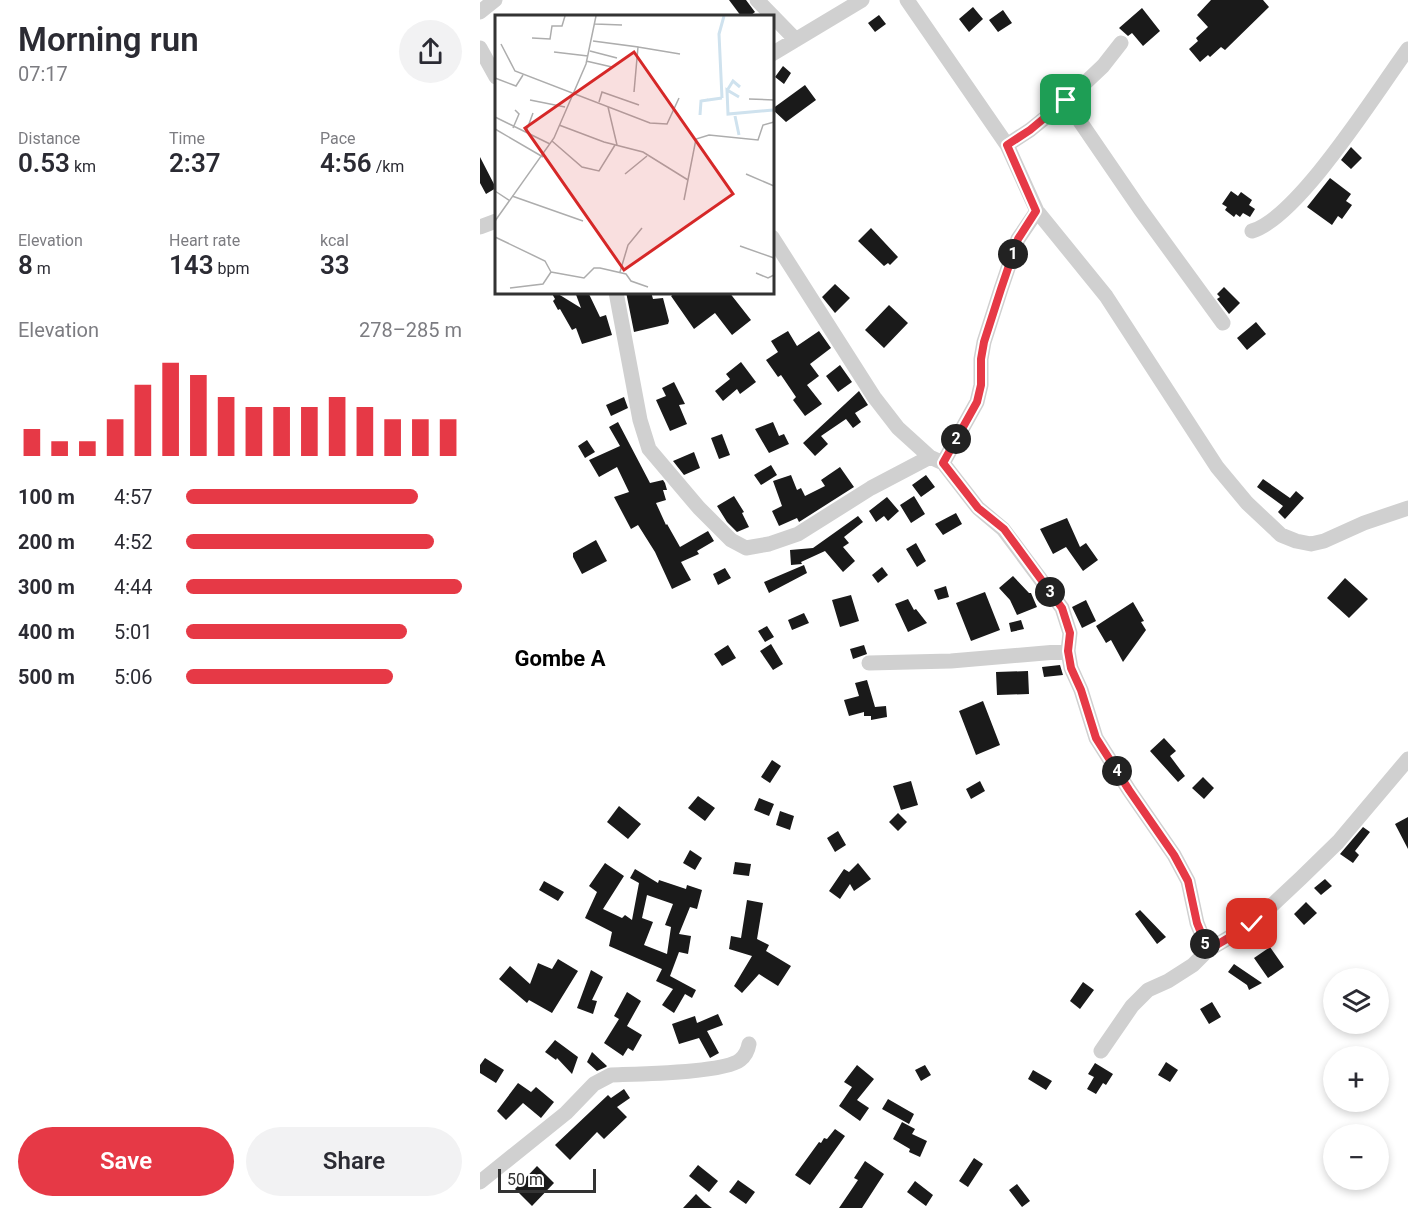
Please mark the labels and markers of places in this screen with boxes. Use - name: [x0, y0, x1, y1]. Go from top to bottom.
- pin: [1040, 74, 1091, 125]
- pin: 1: [998, 239, 1028, 269]
- pin: 2: [941, 424, 971, 454]
- pin: 3: [1035, 577, 1065, 607]
- pin: 4: [1102, 756, 1132, 786]
- pin: [1226, 898, 1277, 949]
- pin: 5: [1190, 929, 1220, 959]

